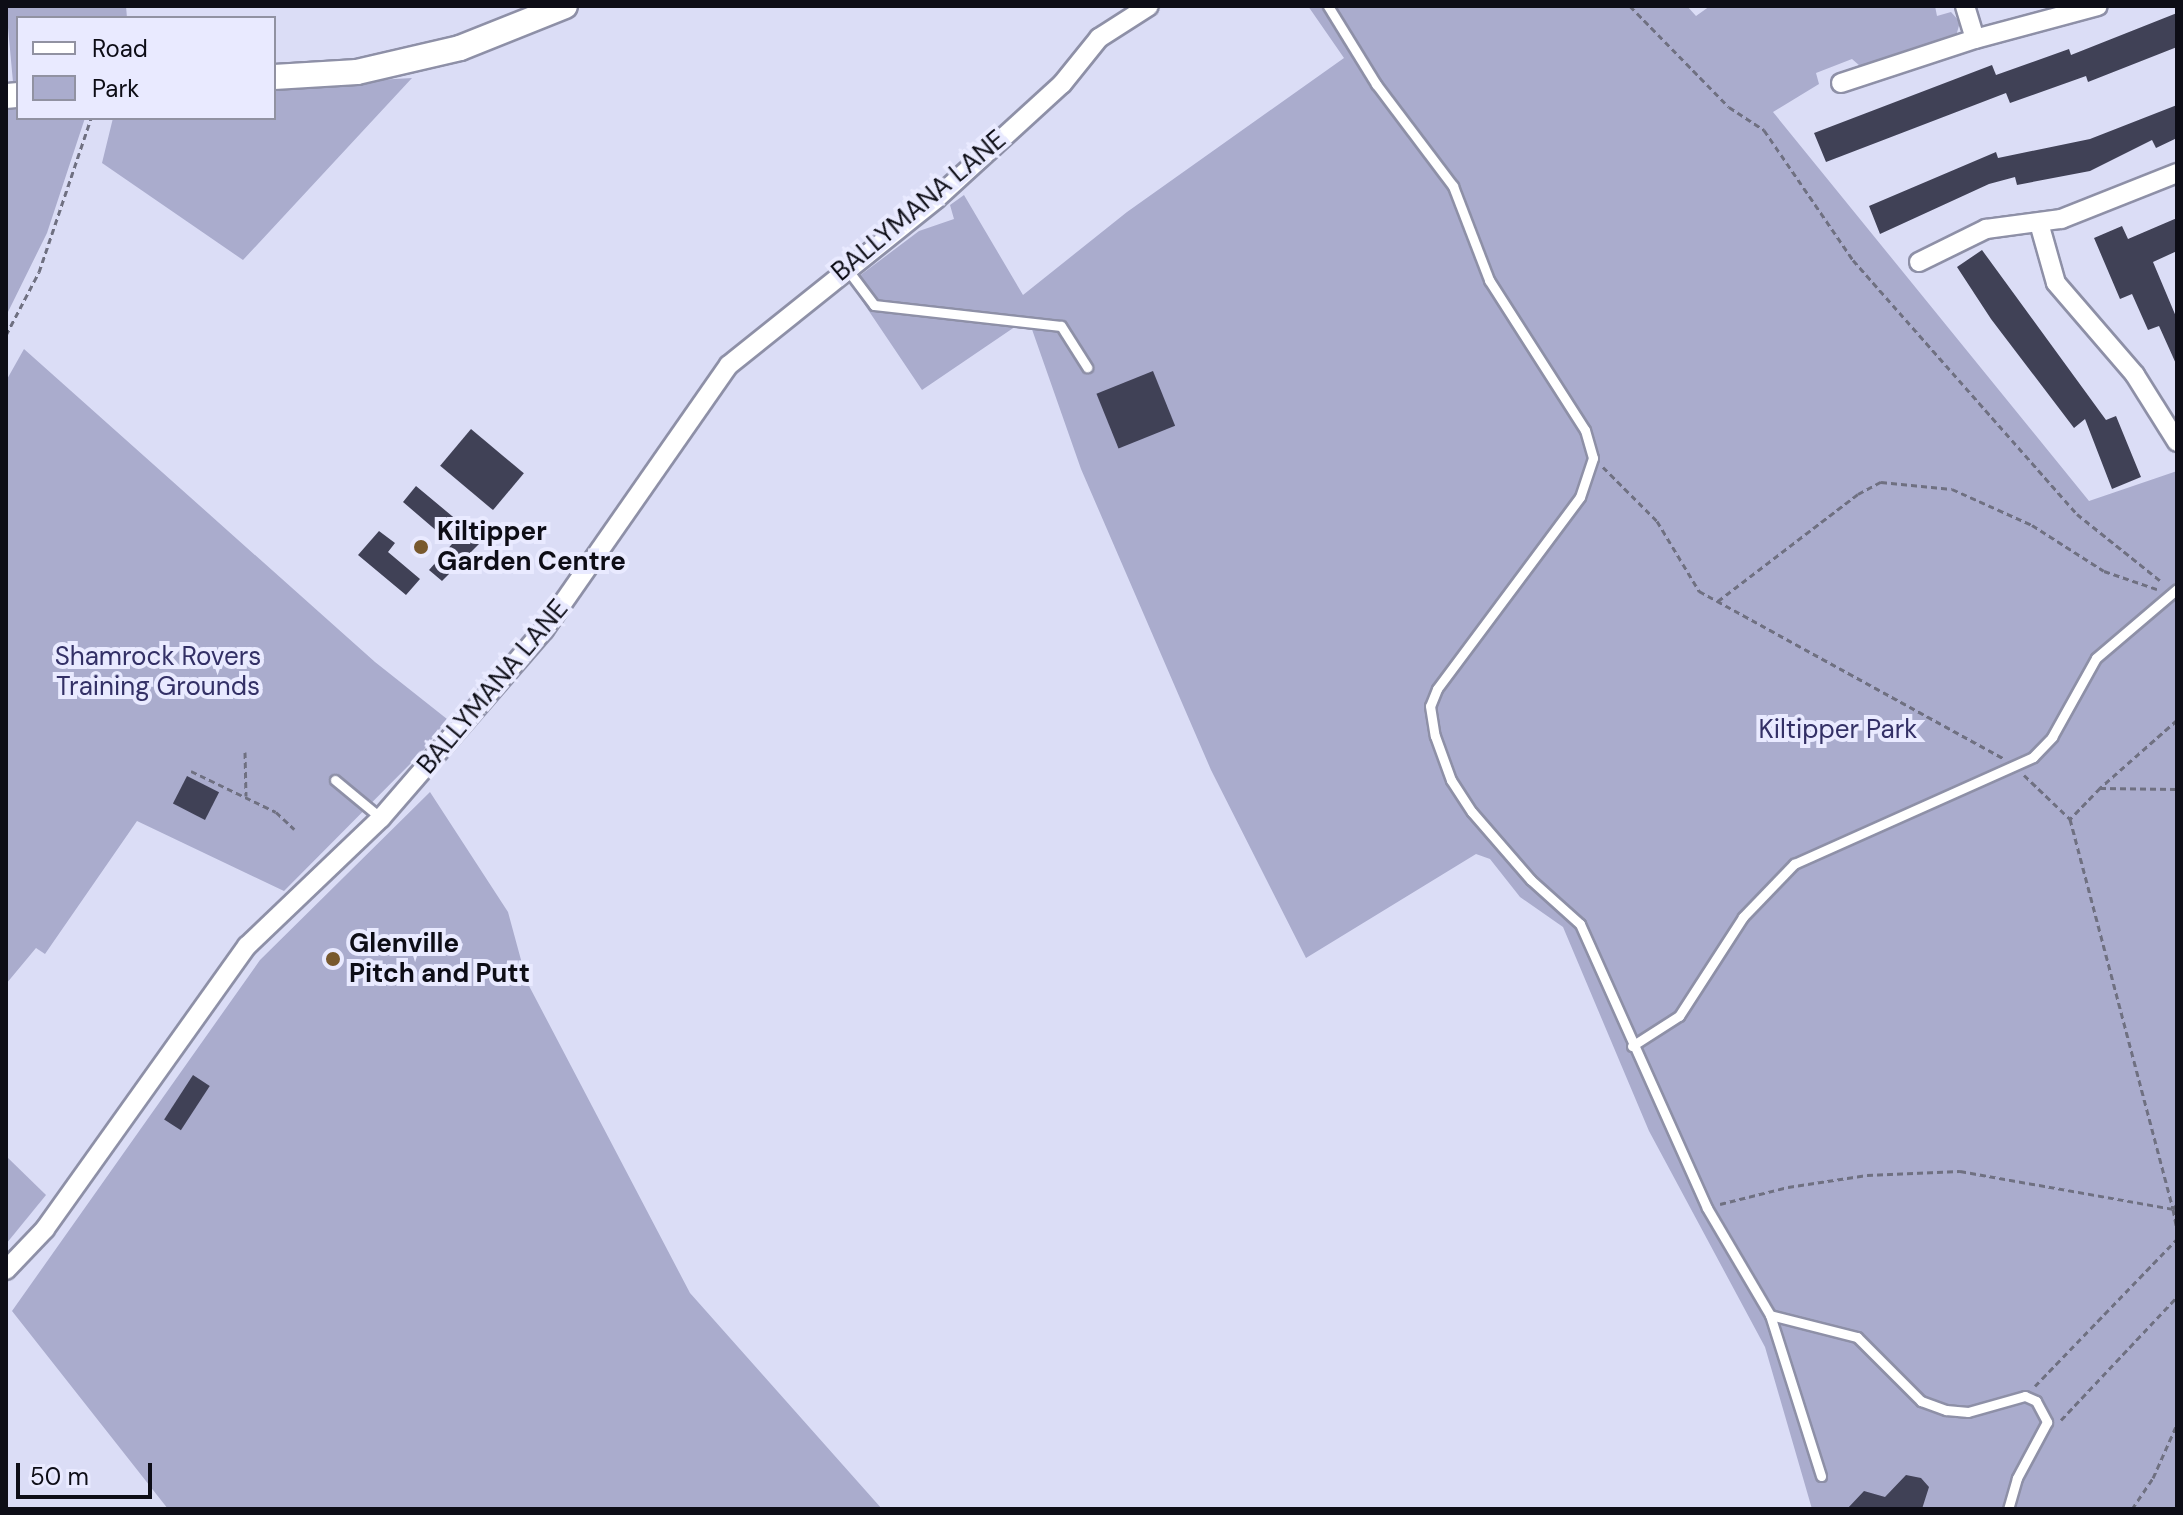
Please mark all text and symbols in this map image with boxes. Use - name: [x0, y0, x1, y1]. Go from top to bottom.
- legend: [16, 16, 276, 120]
- text: Road: [92, 33, 148, 64]
- text: Park: [92, 73, 139, 104]
- street label: BALLYMANA LANE: [826, 124, 1012, 288]
- place label: Kiltipper Garden Centre: [437, 516, 626, 578]
- marker: Kiltipper Garden Centre: [412, 538, 430, 556]
- street label: BALLYMANA LANE: [411, 594, 575, 780]
- park label: Shamrock Rovers Training Grounds: [55, 641, 261, 702]
- park label: Kiltipper Park: [1759, 714, 1917, 746]
- place label: Glenville Pitch and Putt: [349, 928, 530, 990]
- marker: Glenville Pitch and Putt: [324, 950, 342, 968]
- scale bar: [20, 1447, 156, 1497]
- text: 50 m: [30, 1461, 89, 1492]

